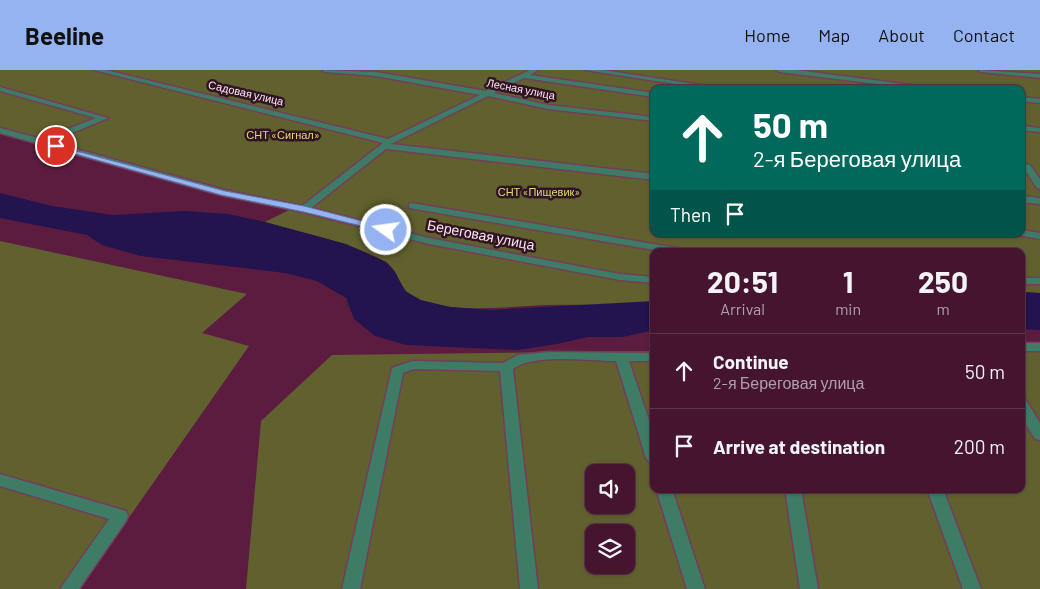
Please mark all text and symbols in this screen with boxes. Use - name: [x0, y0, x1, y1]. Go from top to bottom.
- text: Beeline: [25, 21, 104, 50]
- text: Home: [744, 24, 790, 46]
- text: Map: [818, 24, 850, 46]
- text: About: [878, 24, 925, 46]
- text: Contact: [953, 24, 1015, 46]
- street label: Лесная улица: [486, 76, 557, 102]
- street label: Садовая улица: [207, 78, 286, 108]
- text: 50 m: [753, 103, 828, 145]
- icon: ahead: [670, 105, 735, 170]
- pin: [35, 125, 77, 167]
- park label: СНТ «Сигнал»: [246, 128, 320, 141]
- icon: arrive: [42, 132, 70, 160]
- text: 2-я Береговая улица: [753, 145, 961, 171]
- park label: СНТ «Пищевик»: [498, 185, 580, 198]
- icon: arrive: [721, 200, 749, 228]
- position arrow: [359, 203, 411, 255]
- text: Then: [670, 203, 711, 226]
- street label: Береговая улица: [426, 216, 536, 253]
- text: 20:51: [707, 263, 778, 299]
- text: 1: [843, 263, 853, 299]
- text: 250: [918, 263, 968, 299]
- text: Arrival: [720, 299, 765, 318]
- text: min: [835, 299, 861, 318]
- text: m: [936, 299, 950, 318]
- text: Continue: [713, 350, 789, 373]
- icon: ahead: [670, 357, 698, 385]
- text: 50 m: [965, 360, 1005, 383]
- text: 2-я Береговая улица: [713, 373, 864, 392]
- icon: arrive: [670, 432, 698, 460]
- text: Arrive at destination: [713, 435, 885, 458]
- text: 200 m: [954, 435, 1005, 458]
- map controls: [585, 464, 635, 574]
- button: sound: [585, 464, 635, 514]
- button: layers: [585, 524, 635, 574]

